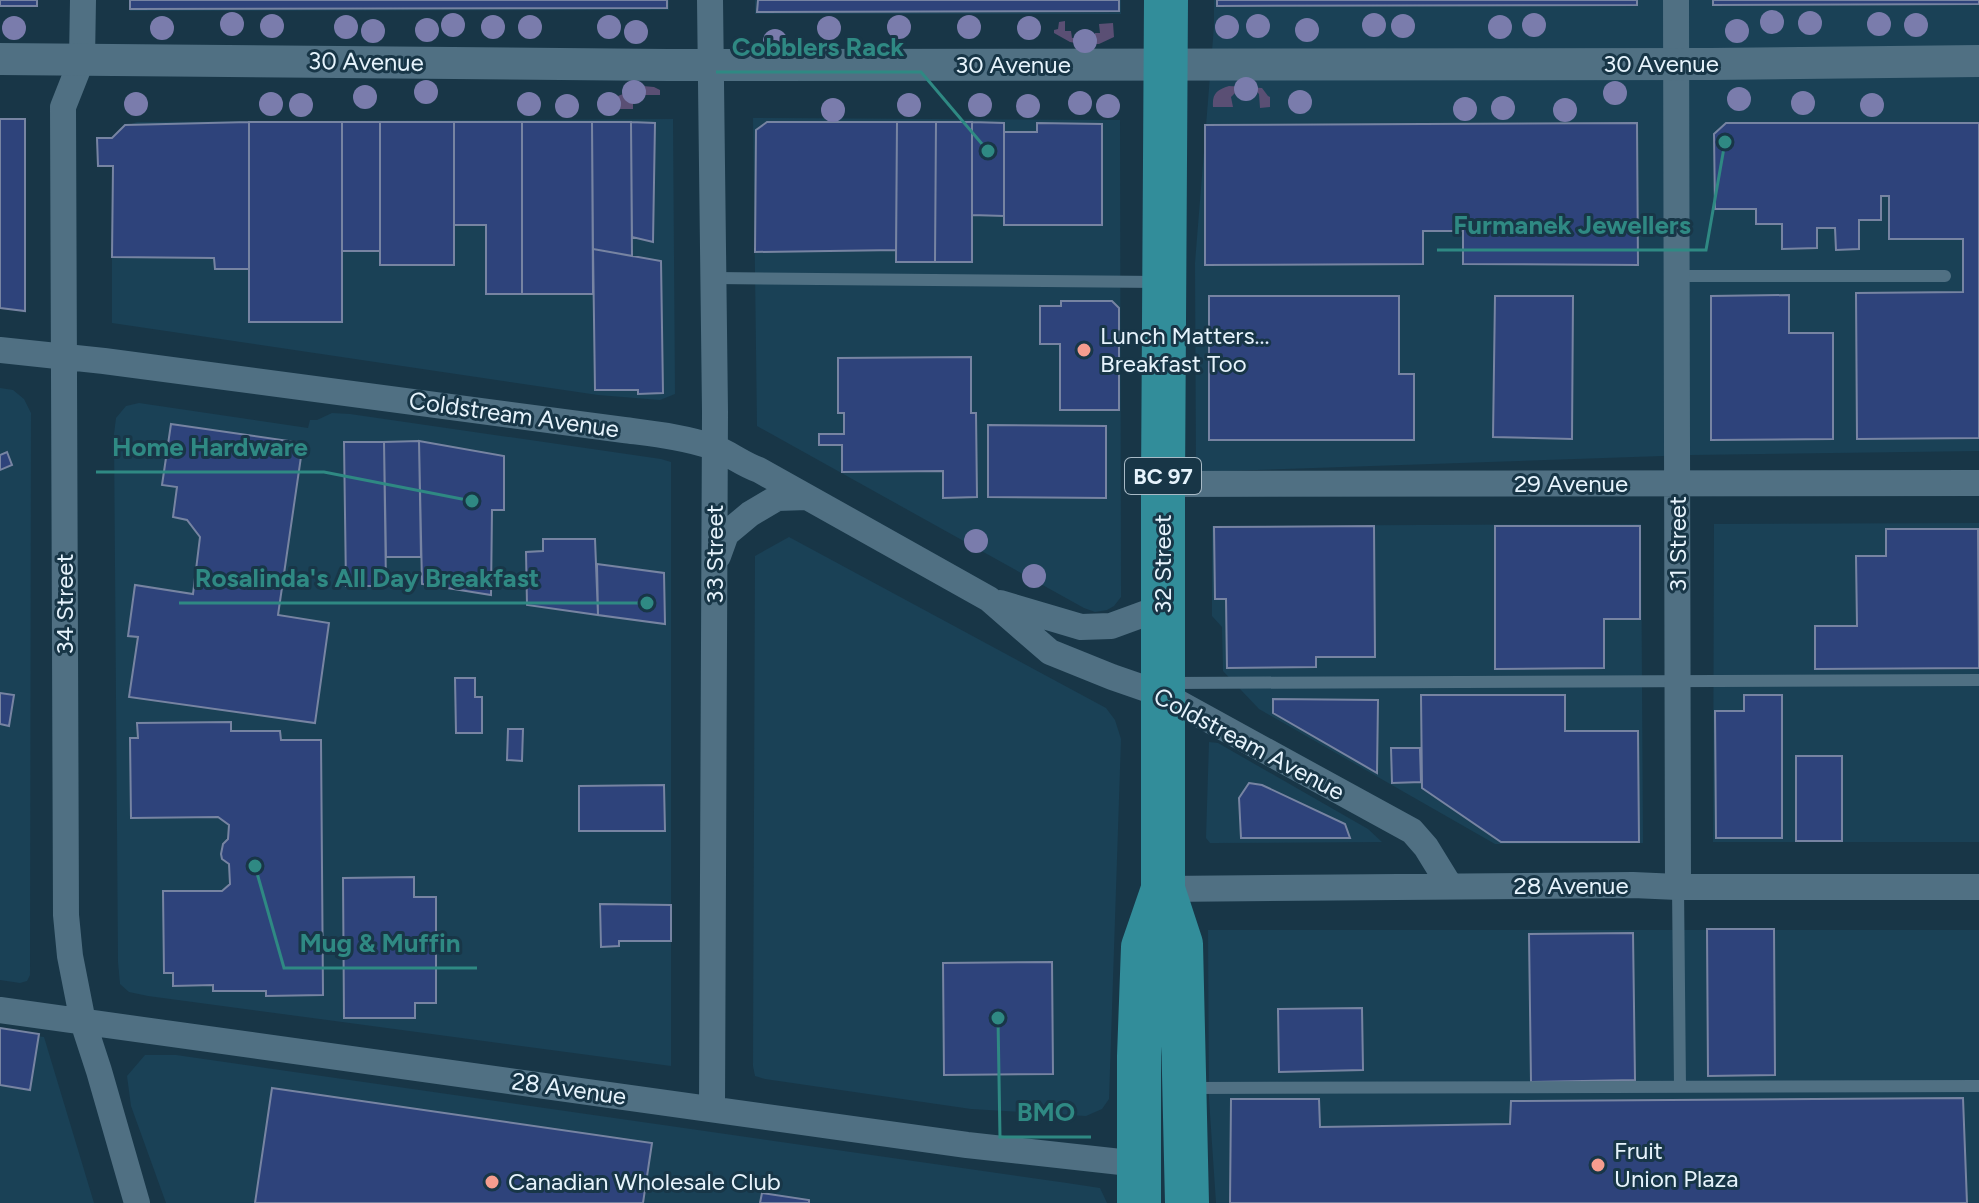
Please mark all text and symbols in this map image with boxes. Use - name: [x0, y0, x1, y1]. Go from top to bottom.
- callout: Cobblers Rack: [716, 22, 921, 72]
- text: Cobblers Rack: [732, 31, 904, 63]
- street label: 30 Avenue: [308, 46, 424, 77]
- street label: 30 Avenue: [1603, 49, 1719, 78]
- street label: 30 Avenue: [955, 50, 1071, 79]
- callout: Furmanek Jewellers: [1437, 200, 1706, 250]
- text: Furmanek Jewellers: [1453, 209, 1691, 241]
- place label: Lunch Matters... Breakfast Too: [1100, 321, 1270, 378]
- marker: Lunch Matters... Breakfast Too: [1075, 341, 1093, 359]
- street label: Coldstream Avenue: [407, 385, 621, 444]
- callout: Home Hardware: [96, 422, 324, 472]
- text: Home Hardware: [112, 431, 308, 463]
- road number: BC 97: [1125, 458, 1201, 494]
- street label: 29 Avenue: [1514, 469, 1628, 498]
- street label: 31 Street: [1663, 496, 1692, 592]
- street label: 33 Street: [700, 504, 729, 604]
- street label: 32 Street: [1148, 514, 1177, 614]
- street label: 34 Street: [50, 553, 79, 655]
- callout: Rosalinda's All Day Breakfast: [179, 553, 556, 603]
- text: Rosalinda's All Day Breakfast: [195, 562, 539, 594]
- street label: Coldstream Avenue: [1149, 681, 1350, 806]
- street label: 28 Avenue: [1513, 871, 1629, 900]
- callout: Mug & Muffin: [284, 918, 477, 968]
- text: Mug & Muffin: [300, 927, 460, 959]
- street label: 28 Avenue: [510, 1066, 628, 1111]
- callout: BMO: [1000, 1087, 1091, 1137]
- text: BMO: [1017, 1096, 1075, 1128]
- place label: Fruit Union Plaza: [1614, 1136, 1739, 1193]
- marker: Fruit Union Plaza: [1589, 1156, 1607, 1174]
- place label: Canadian Wholesale Club: [508, 1167, 781, 1196]
- marker: Canadian Wholesale Club: [483, 1173, 501, 1191]

